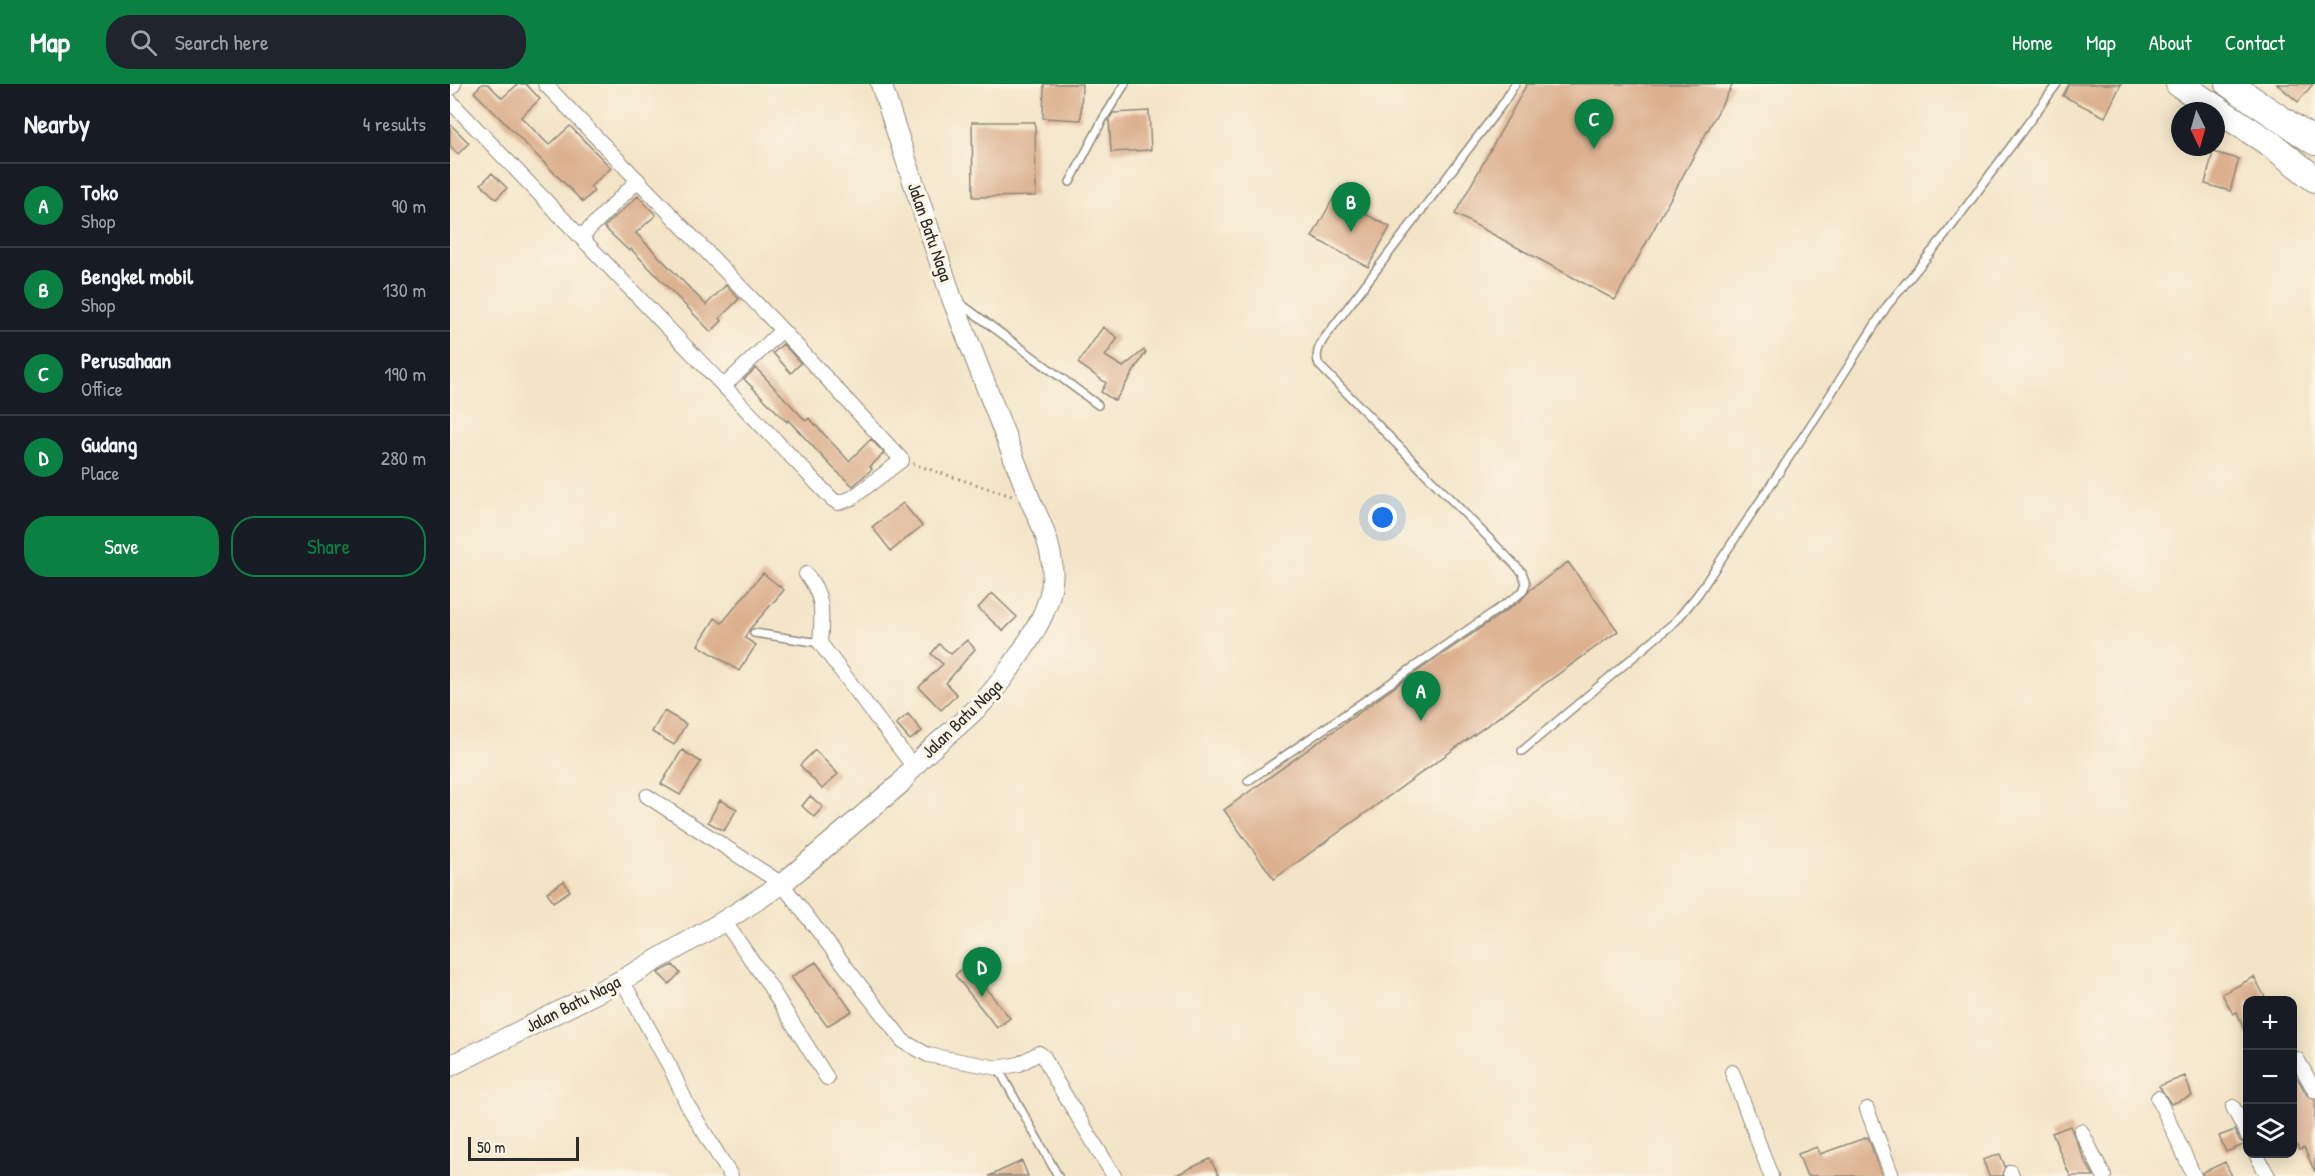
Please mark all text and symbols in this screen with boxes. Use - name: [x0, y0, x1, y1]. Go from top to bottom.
- search box: [106, 15, 526, 69]
- text: Map: [30, 23, 70, 61]
- icon: search: [127, 26, 160, 59]
- text: Search here: [175, 27, 269, 57]
- text: Home: [2012, 28, 2053, 57]
- text: Map: [2086, 28, 2116, 57]
- text: About: [2149, 28, 2192, 57]
- text: Contact: [2225, 28, 2285, 57]
- pin: C: [1574, 100, 1614, 149]
- north arrow: [2171, 102, 2225, 156]
- text: Nearby: [24, 106, 90, 141]
- text: 4 results: [363, 110, 426, 137]
- text: Toko: [81, 177, 118, 207]
- street label: Jalan Batu Naga: [902, 179, 959, 285]
- pin: B: [1332, 182, 1370, 232]
- text: A: [39, 192, 48, 219]
- text: 90 m: [392, 192, 426, 219]
- text: Shop: [81, 207, 115, 234]
- text: Bengkel mobil: [81, 261, 193, 291]
- text: B: [38, 276, 49, 303]
- text: 130 m: [383, 276, 426, 303]
- text: Shop: [81, 291, 115, 318]
- text: Perusahaan: [81, 345, 171, 375]
- text: C: [38, 360, 49, 387]
- text: 190 m: [384, 360, 426, 387]
- text: Office: [81, 375, 123, 402]
- text: Gudang: [81, 429, 137, 459]
- text: D: [39, 444, 48, 471]
- text: 280 m: [381, 444, 426, 471]
- text: Place: [81, 459, 120, 486]
- your location: [1368, 503, 1397, 532]
- button: Save: [24, 516, 219, 577]
- button: Share: [231, 516, 426, 577]
- pin: A: [1402, 672, 1440, 721]
- street label: Jalan Batu Naga: [916, 674, 1007, 763]
- pin: D: [962, 948, 1002, 997]
- street label: Jalan Batu Naga: [521, 969, 624, 1038]
- map controls: [2243, 996, 2297, 1158]
- button: +: [2243, 996, 2297, 1050]
- button: −: [2243, 1050, 2297, 1104]
- button: layers: [2243, 1104, 2297, 1158]
- scale bar: [468, 1134, 579, 1162]
- text: 50 m: [477, 1136, 506, 1158]

